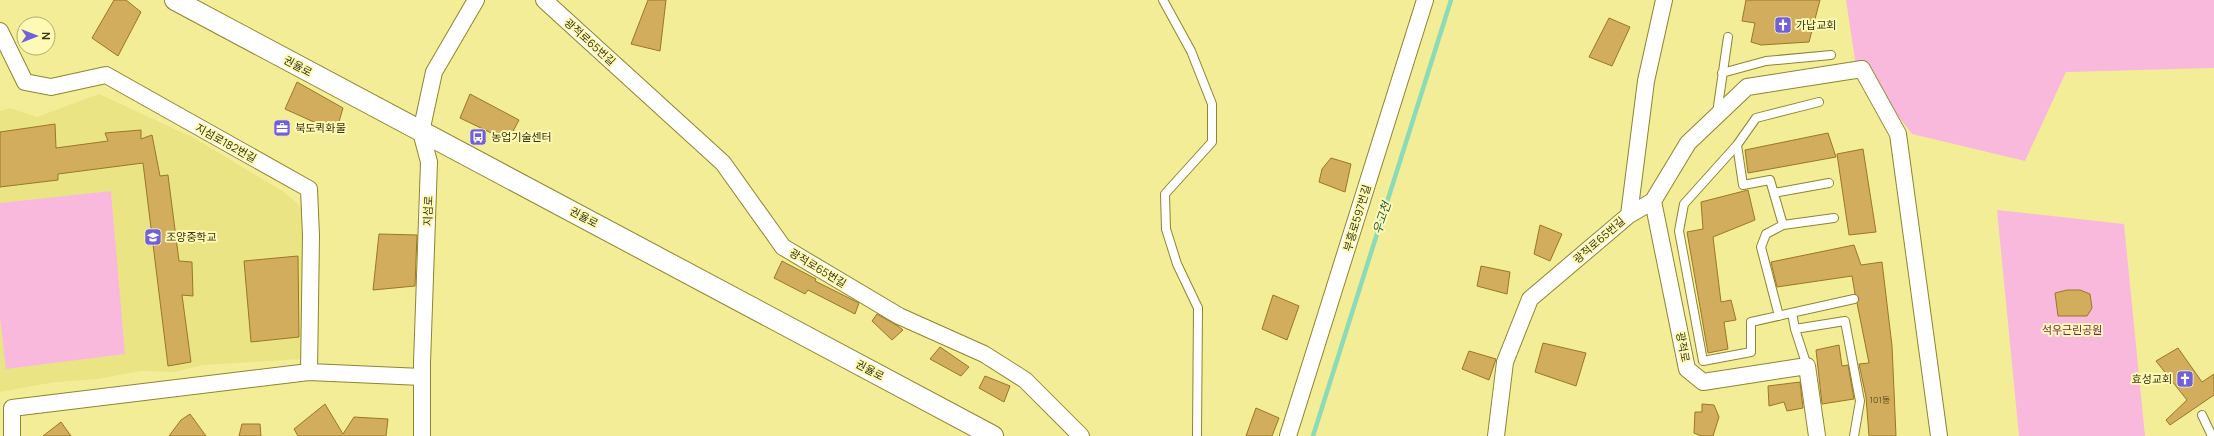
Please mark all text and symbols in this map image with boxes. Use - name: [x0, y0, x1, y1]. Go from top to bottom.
- street label: 광적로65번길: [562, 15, 619, 69]
- church icon: 가납교회: [1773, 15, 1793, 35]
- north arrow: [16, 16, 56, 56]
- place label: 가납교회: [1796, 17, 1836, 32]
- text: N: [39, 32, 54, 40]
- street label: 권율로: [281, 52, 315, 79]
- office icon: 북도퀵화물: [272, 118, 292, 138]
- street label: 지섬로182번길: [193, 120, 259, 165]
- place label: 북도퀵화물: [295, 120, 346, 135]
- bus stop icon: 농업기술센터: [468, 127, 488, 147]
- place label: 농업기술센터: [491, 129, 552, 144]
- street label: 부흥로597번길: [1339, 183, 1374, 253]
- street label: 지섬로: [419, 196, 436, 226]
- water label: 우고천: [1368, 198, 1395, 236]
- street label: 권율로: [567, 203, 601, 230]
- street label: 광적로65번길: [1570, 213, 1628, 266]
- school or university icon: 조양중학교: [143, 227, 163, 247]
- place label: 조양중학교: [166, 229, 217, 244]
- street label: 광적로65번길: [787, 245, 849, 290]
- park label: 석우근린공원: [2042, 322, 2102, 337]
- street label: 광적로: [1673, 331, 1694, 363]
- street label: 권율로: [853, 356, 887, 383]
- church icon: 효성교회: [2175, 369, 2195, 389]
- place label: 효성교회: [2132, 371, 2172, 386]
- house number: 101동: [1870, 393, 1890, 406]

